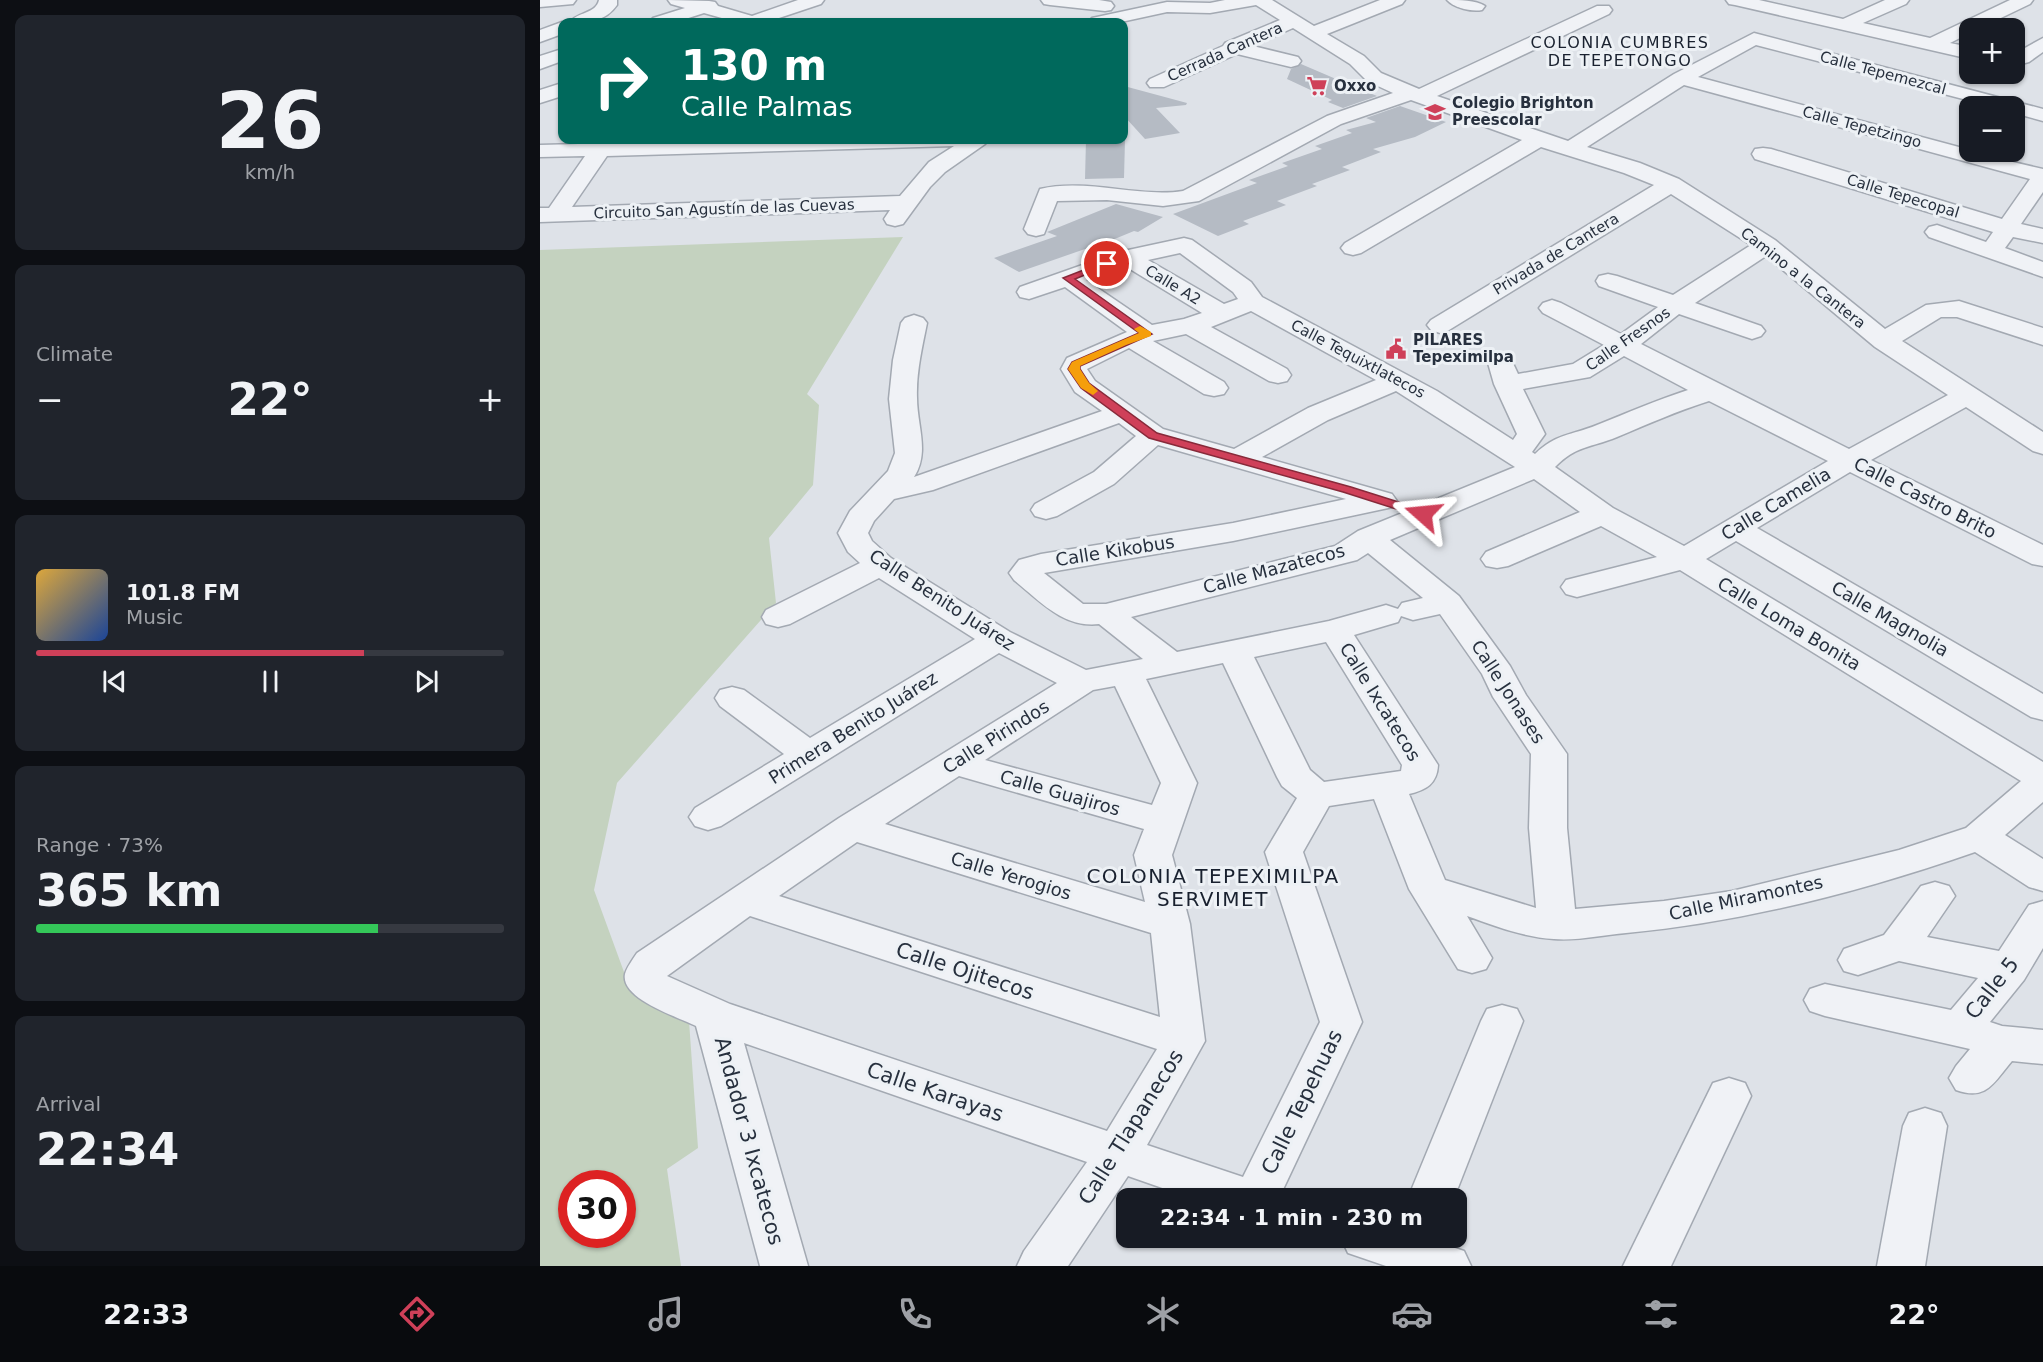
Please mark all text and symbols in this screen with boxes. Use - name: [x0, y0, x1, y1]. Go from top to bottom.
- map controls: [1959, 18, 2025, 162]
- button: +: [1959, 18, 2025, 84]
- street label: Cerrada Cantera: [1165, 19, 1285, 85]
- district label: COLONIA CUMBRES DE TEPETONGO: [1531, 33, 1709, 70]
- text: 130 m: [681, 41, 827, 90]
- icon: right: [582, 42, 660, 120]
- street label: Calle Tepemezcal: [1818, 47, 1948, 99]
- supermarket icon: Oxxo: [1305, 74, 1329, 98]
- text: 26: [216, 76, 324, 166]
- place label: Oxxo: [1334, 77, 1376, 95]
- text: Calle Palmas: [681, 91, 853, 122]
- place label: Colegio Brighton Preescolar: [1452, 94, 1594, 129]
- button: −: [1959, 96, 2025, 162]
- school or university icon: Colegio Brighton Preescolar: [1423, 100, 1447, 124]
- street label: Calle Tepetzingo: [1800, 102, 1924, 152]
- text: km/h: [245, 160, 295, 184]
- street label: Calle Tepecopal: [1844, 170, 1962, 222]
- street label: Circuito San Agustín de las Cuevas: [593, 195, 855, 223]
- street label: Privada de Cantera: [1490, 209, 1622, 299]
- street label: Camino a la Cantera: [1737, 224, 1869, 332]
- pin: [1081, 238, 1132, 289]
- icon: arrive: [1090, 247, 1123, 280]
- street label: Calle A2: [1142, 261, 1204, 309]
- street label: Calle Fresnos: [1582, 303, 1674, 375]
- street label: Calle Tequixtlatecos: [1288, 316, 1428, 402]
- place label: PILARES Tepeximilpa: [1413, 331, 1514, 366]
- public building icon: PILARES Tepeximilpa: [1384, 337, 1408, 361]
- text: Climate: [36, 342, 113, 366]
- text: 22°: [227, 373, 313, 426]
- text: −: [36, 380, 64, 419]
- text: +: [476, 380, 504, 419]
- street label: Calle Castro Brito: [1851, 453, 2000, 543]
- street label: Calle Camelia: [1717, 463, 1834, 544]
- position arrow: [1391, 482, 1455, 546]
- street label: Calle Kikobus: [1054, 531, 1176, 570]
- street label: Calle Mazatecos: [1201, 539, 1347, 598]
- street label: Calle Benito Juárez: [866, 545, 1019, 654]
- street label: Calle Loma Bonita: [1714, 573, 1865, 675]
- street label: Calle Magnolia: [1828, 577, 1953, 661]
- text: 101.8 FM: [126, 580, 240, 605]
- text: Music: [126, 605, 183, 629]
- street label: Calle Jonases: [1467, 636, 1550, 747]
- street label: Calle Ixcatecos: [1336, 639, 1425, 765]
- icon: previous: [98, 665, 131, 698]
- icon: pause: [254, 665, 287, 698]
- icon: next: [410, 665, 443, 698]
- street label: Primera Benito Juárez: [765, 667, 941, 788]
- street label: Calle Pirindos: [939, 695, 1053, 778]
- street label: Calle Guajiros: [998, 765, 1123, 820]
- text: Range · 73%: [36, 833, 163, 857]
- street label: Calle Yerogios: [948, 847, 1074, 904]
- text: 365 km: [36, 864, 222, 917]
- district label: COLONIA TEPEXIMILPA SERVIMET: [1086, 864, 1340, 911]
- street label: Calle Miramontes: [1667, 871, 1825, 924]
- street label: Calle Ojitecos: [893, 937, 1037, 1005]
- street label: Calle 5: [1960, 952, 2024, 1024]
- street label: Calle Tepehuas: [1257, 1026, 1347, 1178]
- street label: Andador 3 Ixcatecos: [710, 1034, 788, 1248]
- street label: Calle Tlapanecos: [1074, 1045, 1188, 1209]
- street label: Calle Karayas: [864, 1057, 1006, 1127]
- text: Arrival: [36, 1092, 101, 1116]
- text: 22:34: [36, 1123, 179, 1176]
- speed limit sign: 30: [558, 1170, 636, 1248]
- text: 22:34 · 1 min · 230 m: [1160, 1205, 1423, 1230]
- icon: directions: [396, 1293, 438, 1335]
- icon: music: [645, 1293, 687, 1335]
- icon: phone: [894, 1293, 936, 1335]
- icon: climate: [1142, 1293, 1184, 1335]
- icon: car: [1391, 1293, 1433, 1335]
- icon: filters: [1640, 1293, 1682, 1335]
- text: 22:33: [103, 1299, 189, 1330]
- text: 22°: [1888, 1299, 1940, 1330]

